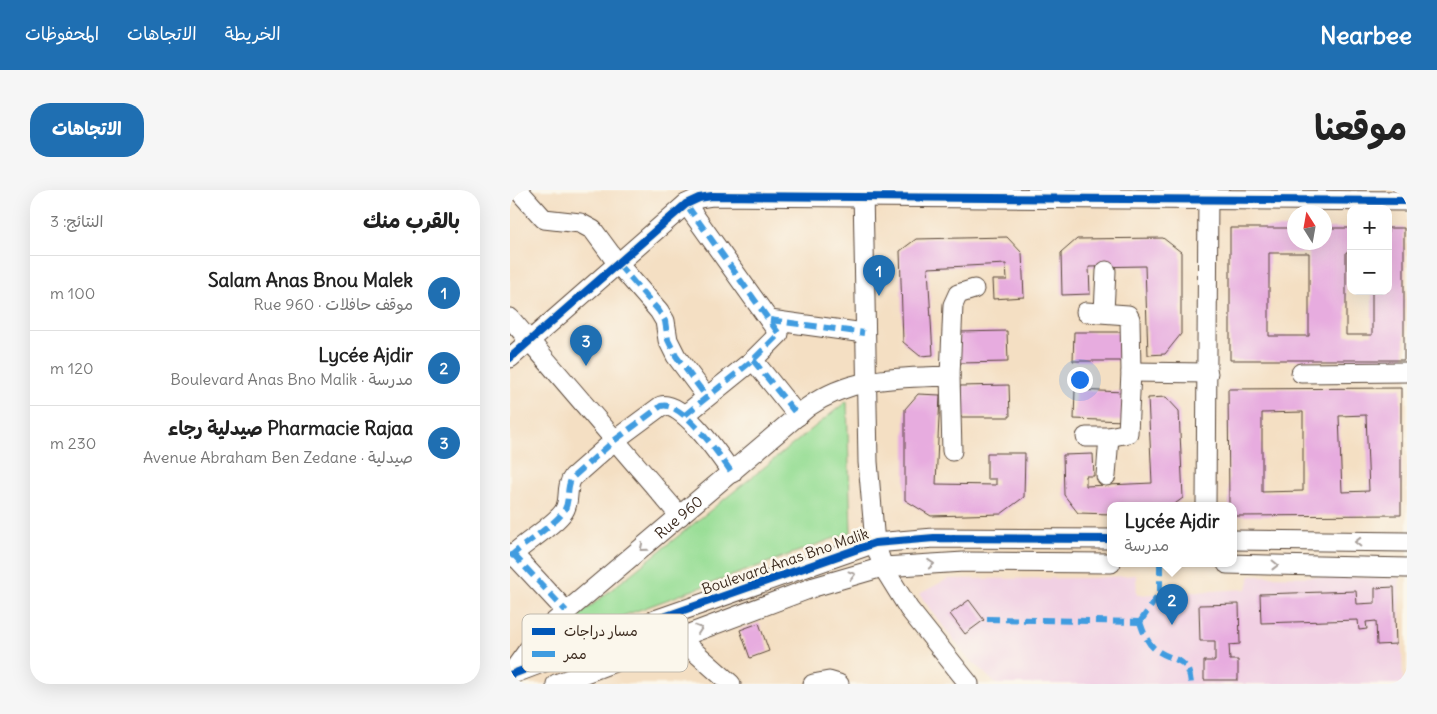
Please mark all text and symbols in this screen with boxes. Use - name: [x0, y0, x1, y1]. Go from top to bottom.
- text: Nearbee: [1320, 20, 1412, 50]
- text: المحفوظات: [25, 22, 99, 45]
- text: الاتجاهات: [127, 22, 197, 45]
- text: الخريطة: [225, 22, 281, 45]
- button: الاتجاهات: [30, 103, 144, 157]
- text: موقعنا: [1314, 105, 1407, 149]
- north arrow: [1287, 205, 1332, 250]
- map controls: [1347, 205, 1392, 295]
- button: +: [1347, 205, 1392, 250]
- text: بالقرب منك: [363, 207, 460, 234]
- text: النتائج: 3: [50, 211, 103, 231]
- button: −: [1347, 250, 1392, 295]
- pin: 1: [863, 255, 895, 296]
- text: Salam Anas Bnou Malek: [208, 268, 413, 292]
- text: 100 m: [50, 283, 95, 303]
- text: 1: [441, 283, 447, 303]
- text: موقف حافلات · Rue 960: [253, 294, 413, 314]
- pin: 3: [570, 325, 602, 366]
- text: Lycée Ajdir: [318, 343, 413, 367]
- text: 120 m: [50, 358, 94, 378]
- text: 2: [440, 358, 448, 378]
- your location: [1067, 367, 1093, 393]
- text: مدرسة · Boulevard Anas Bno Malik: [170, 369, 413, 389]
- text: Pharmacie Rajaa صيدلية رجاء: [168, 416, 413, 440]
- text: 230 m: [50, 433, 96, 453]
- text: 3: [439, 433, 449, 453]
- text: صيدلية · Avenue Abraham Ben Zedane: [143, 447, 413, 467]
- street label: Rue 960: [651, 491, 706, 542]
- popup: [1107, 502, 1237, 567]
- text: Lycée Ajdir: [1125, 509, 1219, 533]
- street label: Boulevard Anas Bno Malik: [699, 523, 871, 599]
- text: مدرسة: [1125, 535, 1169, 555]
- one-way arrow: [1354, 537, 1362, 547]
- one-way arrow: [640, 542, 649, 550]
- one-way arrow: [928, 558, 936, 569]
- one-way arrow: [1272, 559, 1280, 570]
- one-way arrow: [848, 570, 857, 581]
- pin: 2: [1156, 584, 1188, 625]
- legend: [522, 614, 688, 672]
- text: مسار دراجات: [564, 622, 638, 640]
- one-way arrow: [695, 625, 703, 635]
- text: ممر: [563, 645, 587, 663]

